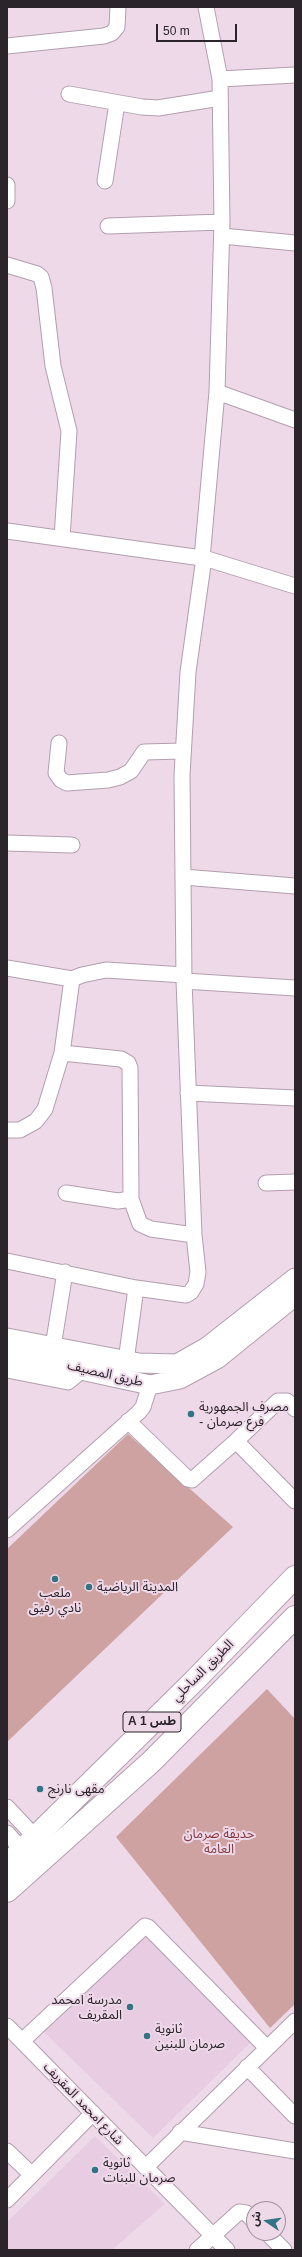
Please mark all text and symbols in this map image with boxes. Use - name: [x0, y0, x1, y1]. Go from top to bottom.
- scale bar: [158, 16, 239, 42]
- text: 50 m: [163, 24, 190, 38]
- street label: طريق المصيف: [66, 1358, 144, 1390]
- place label: مصرف الجمهورية - فرع صرمان: [199, 1399, 289, 1430]
- marker: مصرف الجمهورية - فرع صرمان: [186, 1409, 196, 1419]
- marker: ملعب نادي رفيق: [50, 1574, 60, 1584]
- place label: المدينة الرياضية: [97, 1579, 178, 1595]
- marker: المدينة الرياضية: [84, 1582, 94, 1592]
- place label: ملعب نادي رفيق: [29, 1585, 81, 1616]
- street label: الطريق الساحلي: [169, 1637, 237, 1705]
- road number: A 1 طس: [123, 1712, 181, 1732]
- place label: مقهى نارنج: [48, 1781, 105, 1797]
- marker: مقهى نارنج: [35, 1784, 45, 1794]
- park label: حديقة صرمان العامة: [184, 1826, 254, 1857]
- place label: مدرسة امحمد المقريف: [51, 1992, 122, 2023]
- marker: مدرسة امحمد المقريف: [125, 2002, 135, 2012]
- place label: ثانوية صرمان للبنين: [155, 2021, 225, 2052]
- marker: ثانوية صرمان للبنين: [142, 2031, 152, 2041]
- street label: شارع امحمد المقريف: [40, 2060, 126, 2148]
- place label: ثانوية صرمان للبنات: [103, 2155, 175, 2186]
- marker: ثانوية صرمان للبنات: [90, 2165, 100, 2175]
- north arrow: [246, 2201, 286, 2241]
- text: ش: [248, 2210, 263, 2227]

